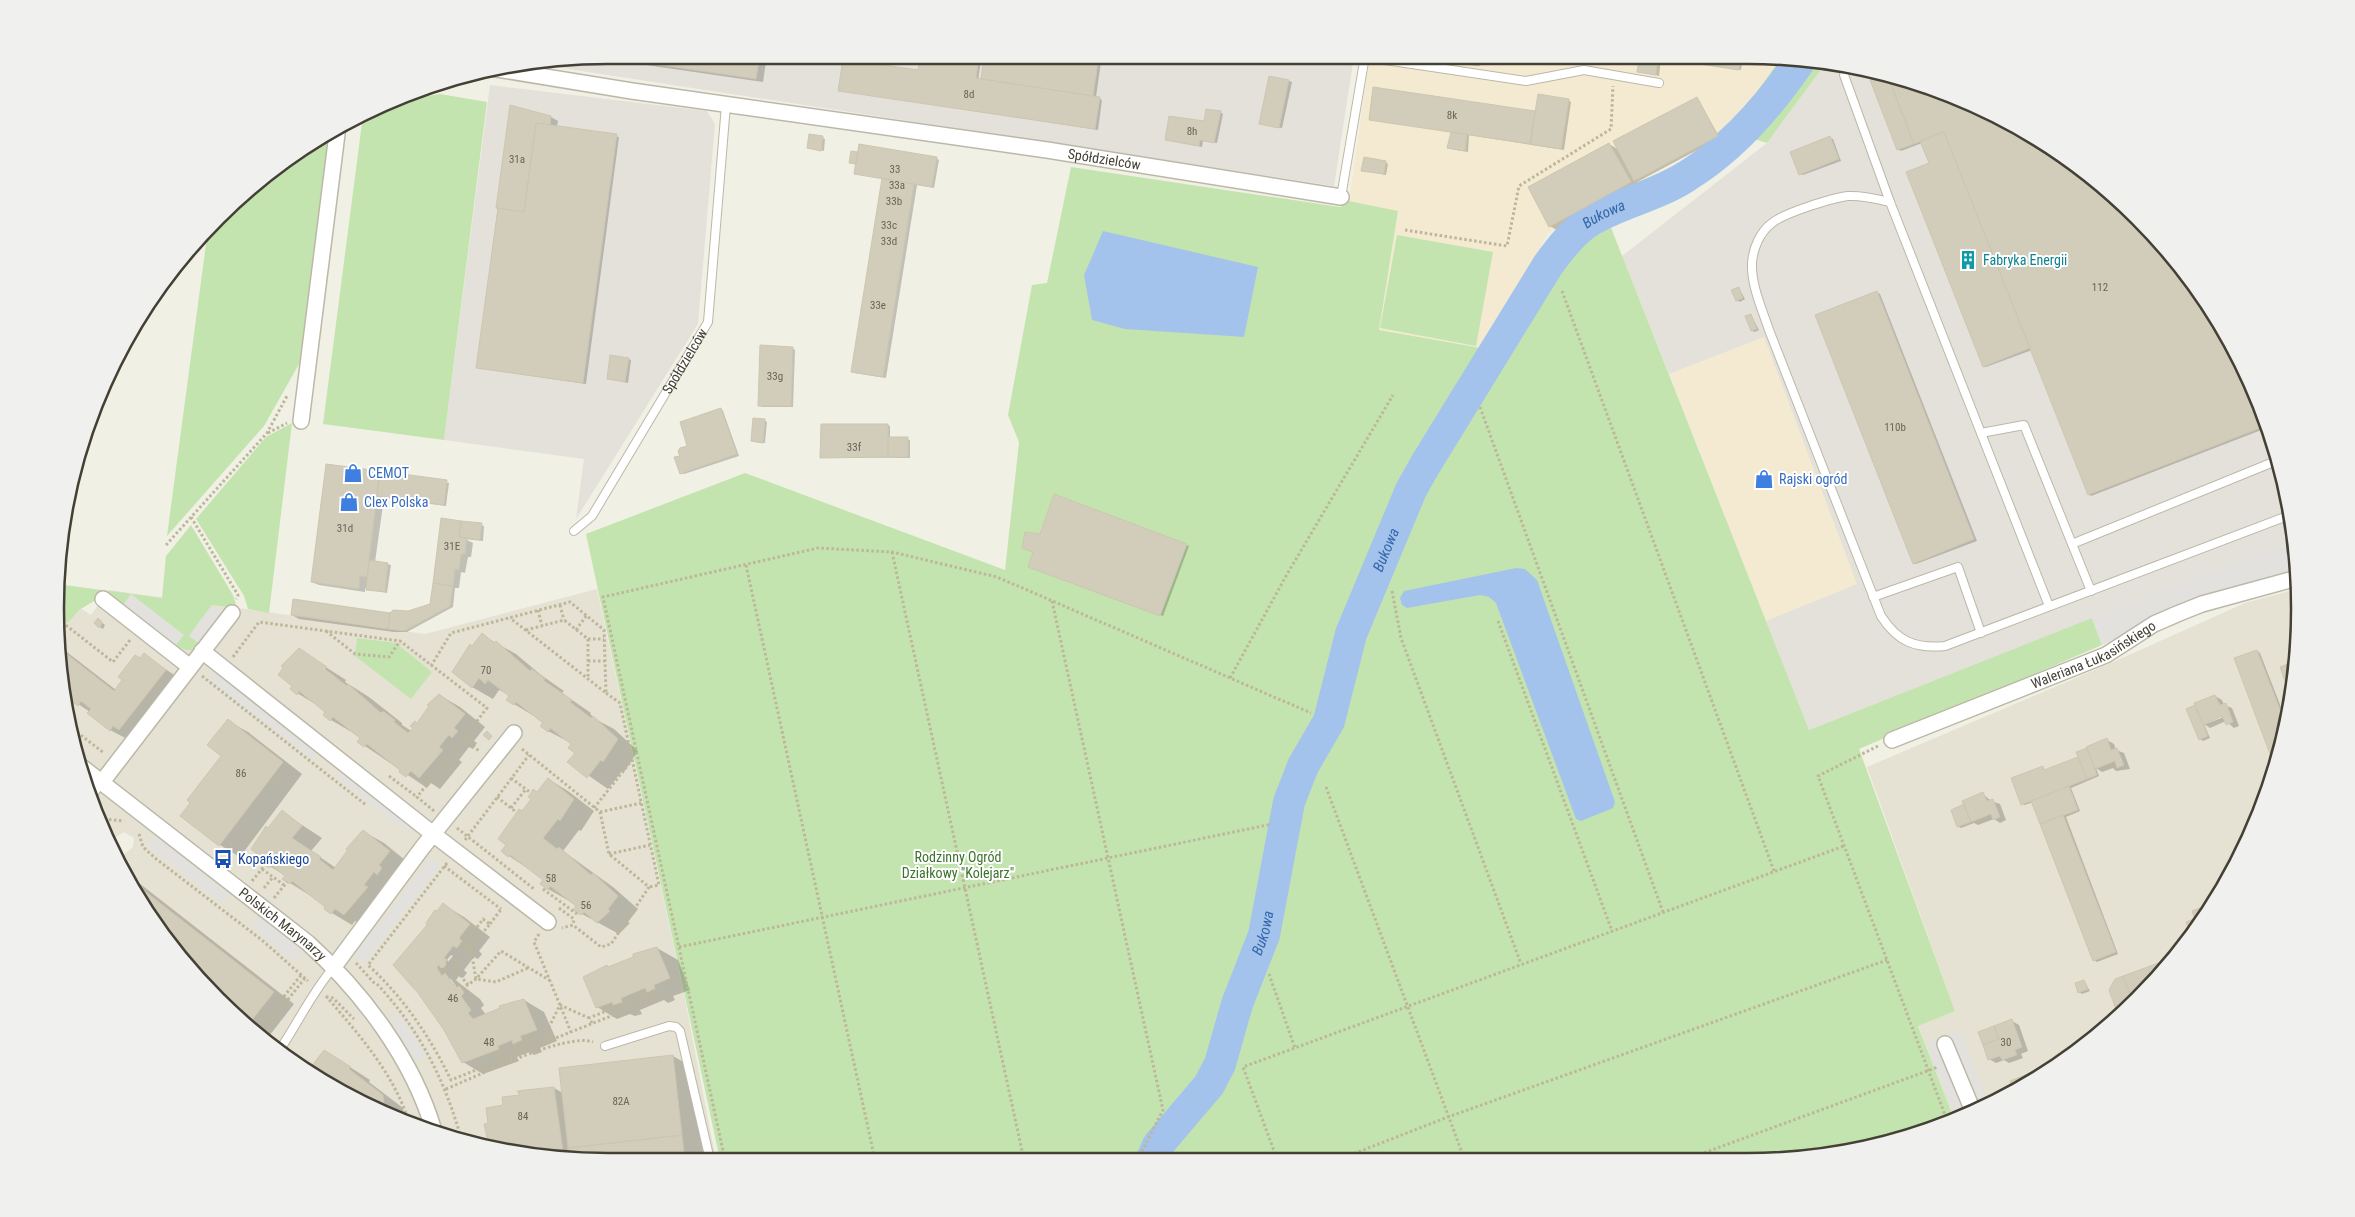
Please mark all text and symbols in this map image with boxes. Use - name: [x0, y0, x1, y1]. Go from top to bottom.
- house number: 8d: [964, 88, 974, 101]
- house number: 8k: [1447, 109, 1457, 122]
- house number: 8h: [1187, 125, 1197, 138]
- street label: Spółdzielców: [1067, 145, 1142, 173]
- house number: 31a: [509, 153, 525, 166]
- house number: 33: [890, 163, 900, 176]
- house number: 33a: [889, 179, 905, 192]
- house number: 33b: [886, 195, 902, 208]
- water label: Bukowa: [1579, 196, 1628, 232]
- house number: 33c: [881, 219, 897, 232]
- house number: 33d: [881, 235, 897, 248]
- building icon: Fabryka Energii: [1957, 249, 1979, 271]
- place label: Fabryka Energii: [1983, 252, 2067, 268]
- house number: 112: [2092, 281, 2108, 294]
- house number: 33e: [870, 299, 886, 312]
- street label: Spółdzielców: [659, 325, 710, 397]
- house number: 33g: [767, 370, 783, 383]
- house number: 110b: [1884, 421, 1906, 434]
- house number: 33f: [847, 441, 862, 454]
- shop icon: CEMOT: [342, 462, 364, 484]
- place label: CEMOT: [368, 465, 409, 481]
- shop icon: Rajski ogród: [1753, 468, 1775, 490]
- place label: Rajski ogród: [1779, 471, 1847, 487]
- shop icon: Clex Polska: [338, 491, 360, 513]
- place label: Clex Polska: [364, 494, 428, 510]
- house number: 31d: [337, 522, 353, 535]
- water label: Bukowa: [1369, 525, 1403, 574]
- house number: 31E: [444, 540, 461, 553]
- street label: Waleriana Łukasińskiego: [2029, 617, 2158, 692]
- house number: 70: [481, 664, 491, 677]
- house number: 86: [236, 767, 246, 780]
- bus stop icon: Kopańskiego: [212, 848, 234, 870]
- park label: Rodzinny Ogród Działkowy "Kolejarz": [902, 849, 1014, 881]
- place label: Kopańskiego: [238, 851, 309, 867]
- house number: 58: [546, 872, 556, 885]
- street label: Polskich Marynarzy: [236, 884, 330, 964]
- house number: 56: [581, 899, 591, 912]
- water label: Bukowa: [1248, 909, 1277, 958]
- house number: 46: [448, 992, 458, 1005]
- house number: 48: [484, 1036, 494, 1049]
- house number: 30: [2001, 1036, 2011, 1049]
- house number: 82A: [612, 1095, 630, 1108]
- house number: 84: [518, 1110, 529, 1123]

